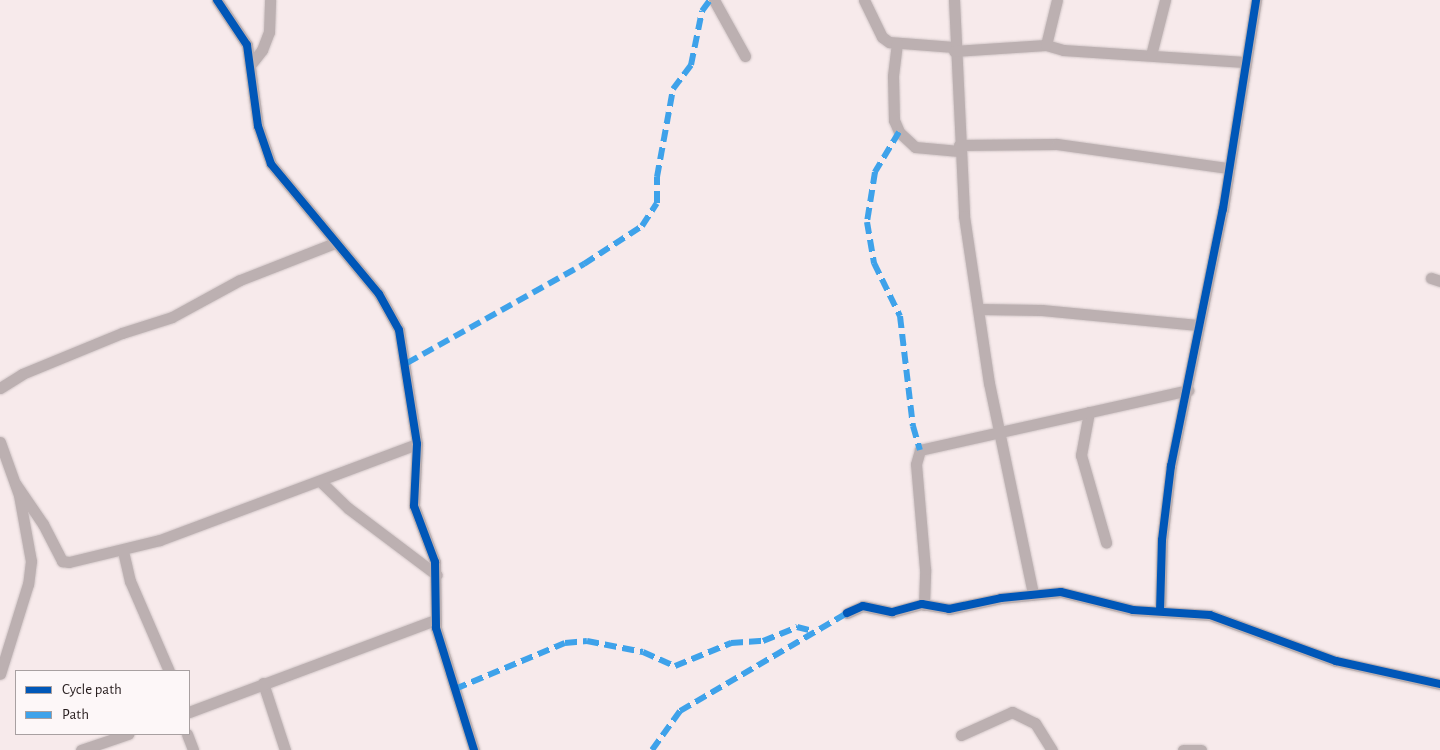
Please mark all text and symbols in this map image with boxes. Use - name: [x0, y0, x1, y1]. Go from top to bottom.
- legend: [15, 670, 190, 735]
- text: Cycle path: [62, 682, 122, 697]
- text: Path: [62, 707, 89, 722]

